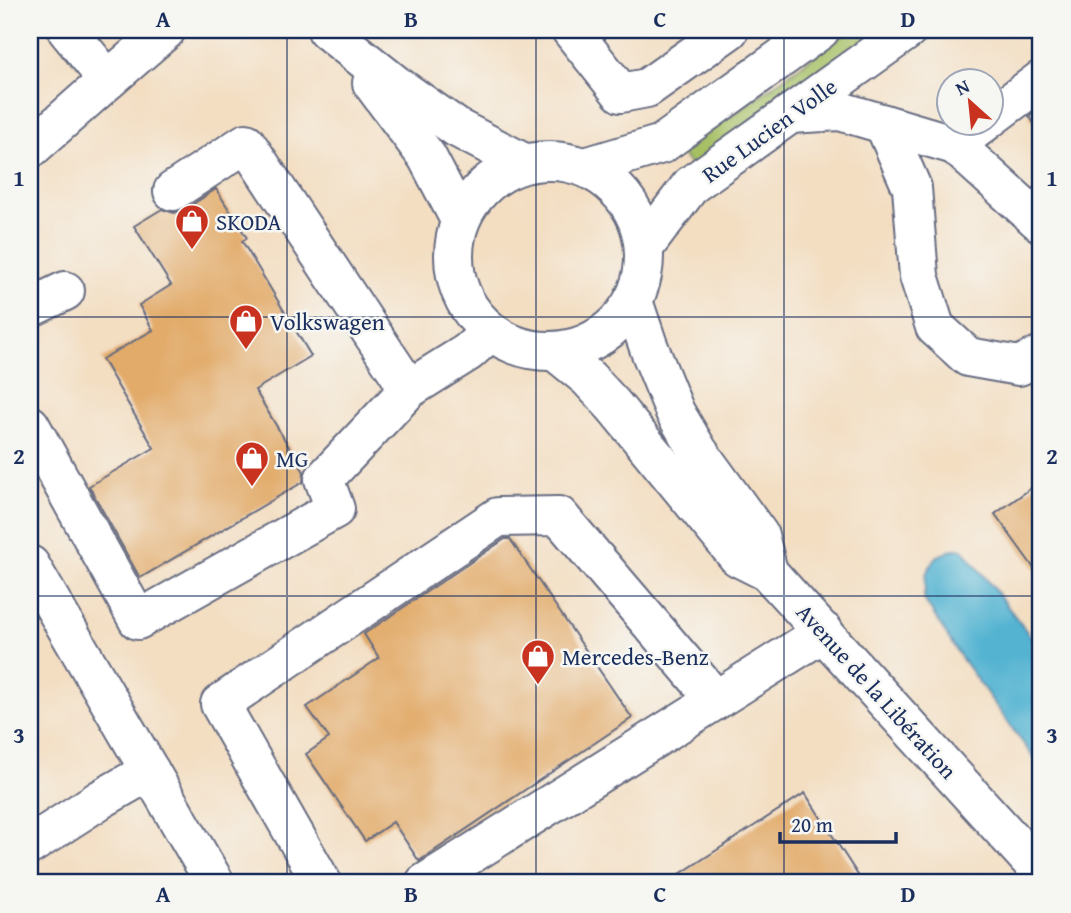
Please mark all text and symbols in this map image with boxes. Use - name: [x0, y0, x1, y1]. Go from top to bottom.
- text: A: [156, 2, 171, 35]
- text: B: [404, 2, 418, 35]
- text: C: [653, 2, 667, 35]
- text: D: [901, 2, 916, 35]
- north arrow: [934, 66, 1004, 136]
- street label: Rue Lucien Volle: [695, 70, 843, 190]
- text: N: [950, 71, 975, 102]
- text: 1: [13, 161, 25, 194]
- text: 1: [1046, 161, 1058, 194]
- shop icon: SKODA: [173, 202, 211, 251]
- place label: SKODA: [216, 205, 281, 238]
- shop icon: Volkswagen: [227, 302, 265, 351]
- place label: Volkswagen: [270, 305, 385, 338]
- text: 2: [13, 439, 25, 472]
- shop icon: MG: [233, 439, 271, 488]
- text: 2: [1046, 439, 1058, 472]
- place label: MG: [276, 442, 309, 475]
- street label: Avenue de la Libération: [789, 596, 965, 786]
- shop icon: Mercedes-Benz: [519, 637, 557, 686]
- place label: Mercedes-Benz: [562, 640, 709, 673]
- text: 3: [13, 718, 25, 751]
- text: 3: [1046, 718, 1058, 751]
- scale bar: [780, 801, 896, 845]
- text: 20 m: [791, 809, 833, 840]
- text: A: [156, 877, 171, 910]
- text: B: [404, 877, 418, 910]
- text: C: [653, 877, 667, 910]
- text: D: [901, 877, 916, 910]

